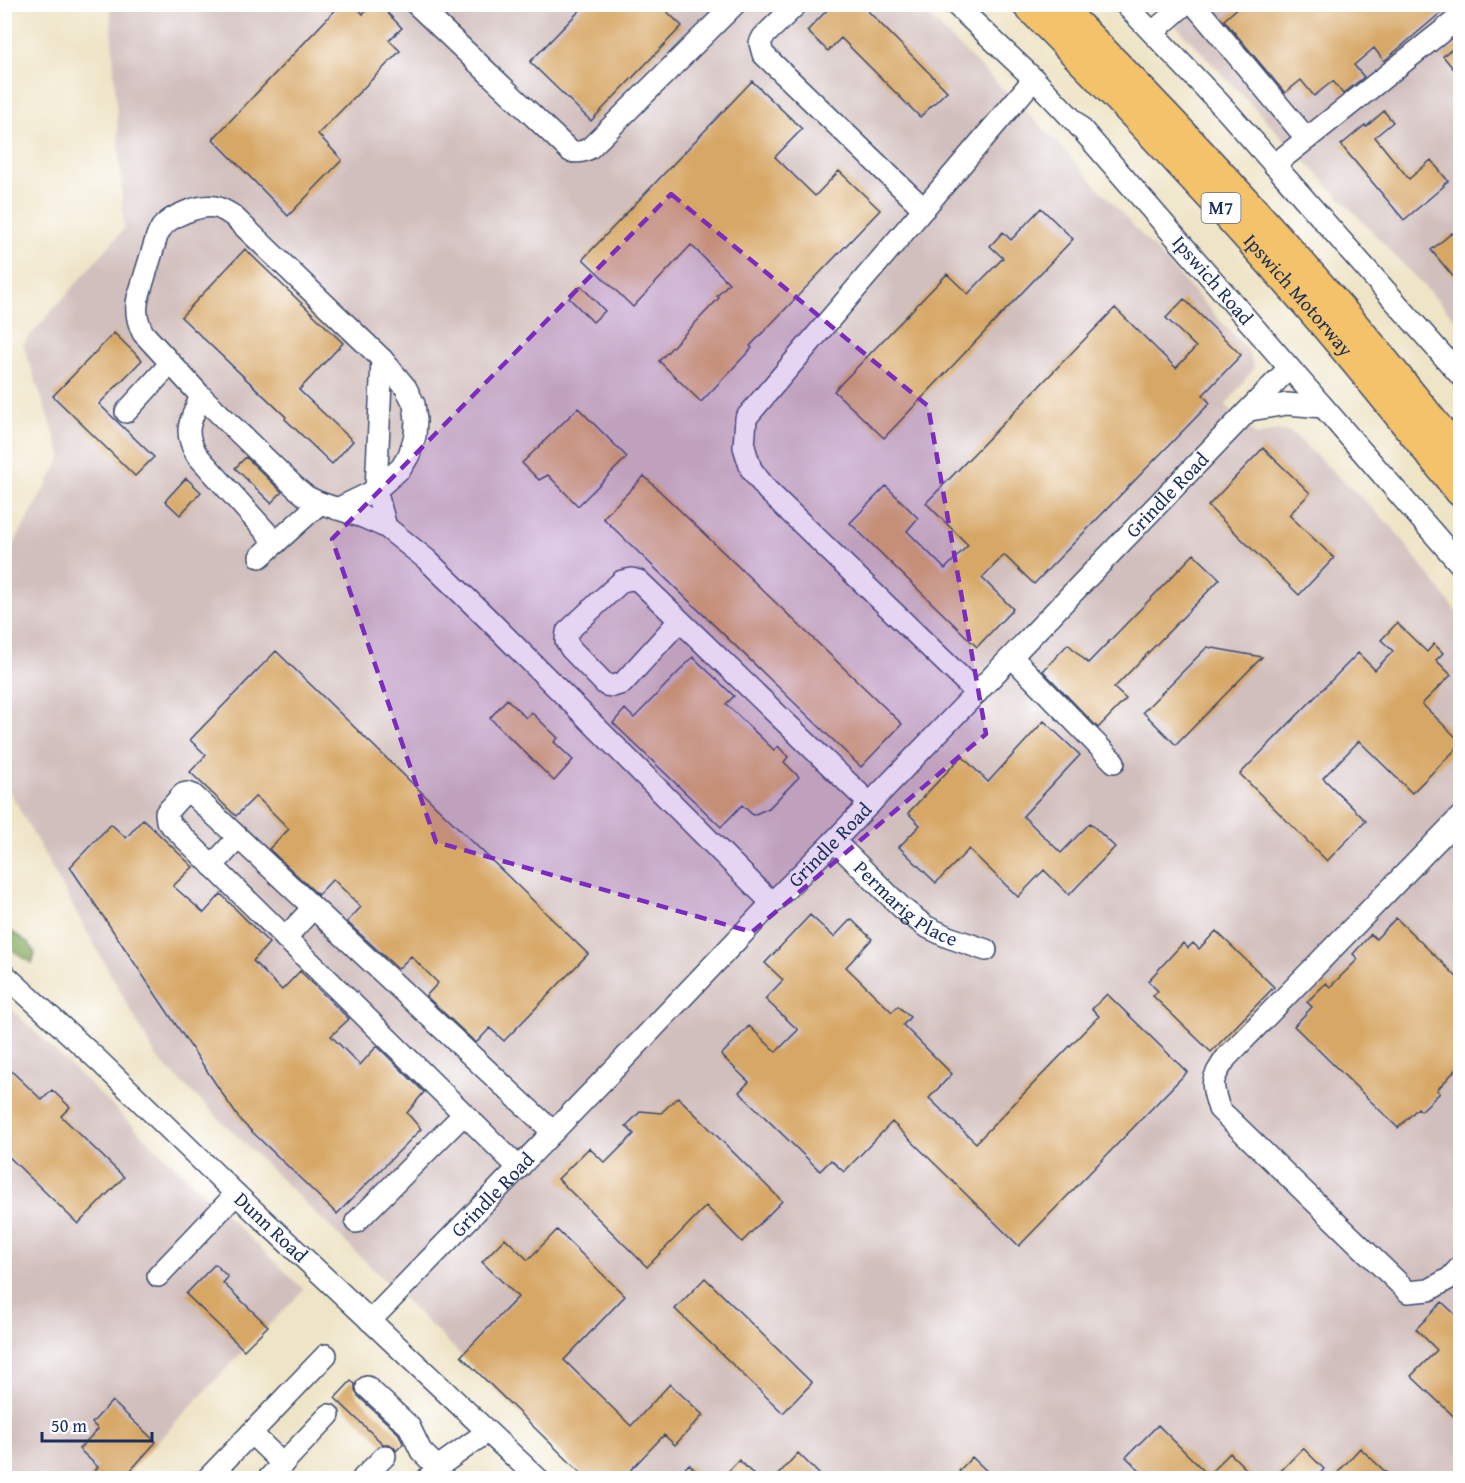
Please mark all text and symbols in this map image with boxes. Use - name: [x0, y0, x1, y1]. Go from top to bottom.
- road number: M7: [1202, 193, 1240, 223]
- street label: Ipswich Motorway: [1237, 227, 1361, 362]
- street label: Ipswich Road: [1166, 228, 1261, 331]
- street label: Grindle Road: [1118, 445, 1215, 544]
- street label: Grindle Road: [781, 795, 878, 893]
- street label: Permarig Place: [847, 853, 961, 953]
- street label: Grindle Road: [444, 1145, 541, 1243]
- street label: Dunn Road: [228, 1185, 315, 1269]
- scale bar: [42, 1405, 152, 1443]
- text: 50 m: [51, 1412, 87, 1439]

